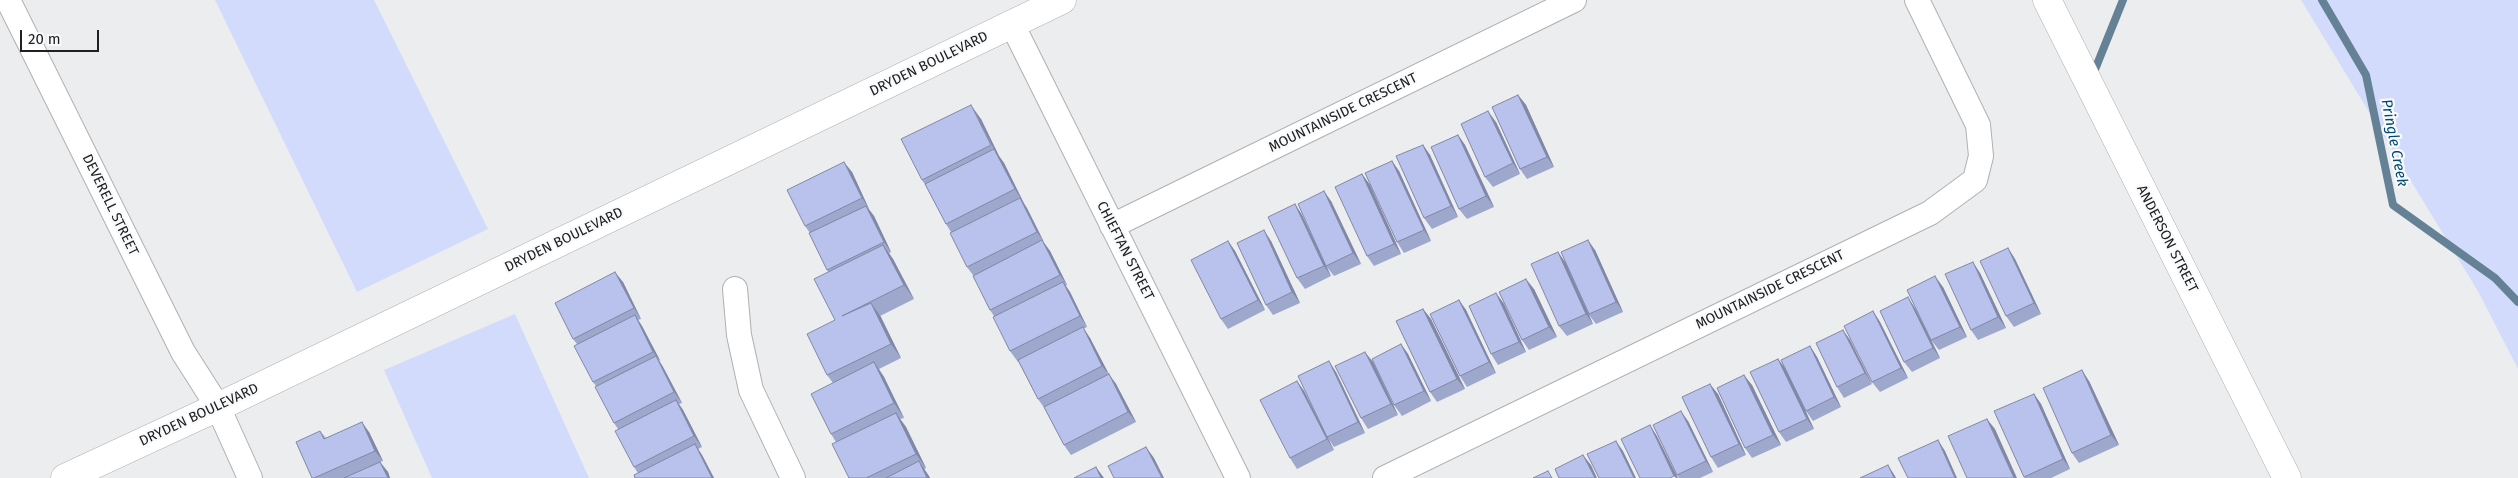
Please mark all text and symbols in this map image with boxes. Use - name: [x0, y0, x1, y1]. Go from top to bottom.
- scale bar: [22, 20, 101, 52]
- street label: DRYDEN BOULEVARD: [867, 28, 991, 100]
- text: 20 m: [28, 30, 61, 48]
- street label: MOUNTAINSIDE CRESCENT: [1266, 70, 1420, 156]
- water label: Pringle Creek: [2377, 98, 2411, 188]
- street label: DEVERELL STREET: [78, 152, 142, 258]
- street label: ANDERSON STREET: [2133, 182, 2201, 296]
- street label: CHIEFTAN STREET: [1093, 199, 1157, 303]
- street label: DRYDEN BOULEVARD: [502, 204, 626, 276]
- street label: MOUNTAINSIDE CRESCENT: [1693, 247, 1847, 333]
- street label: DRYDEN BOULEVARD: [137, 380, 261, 450]

